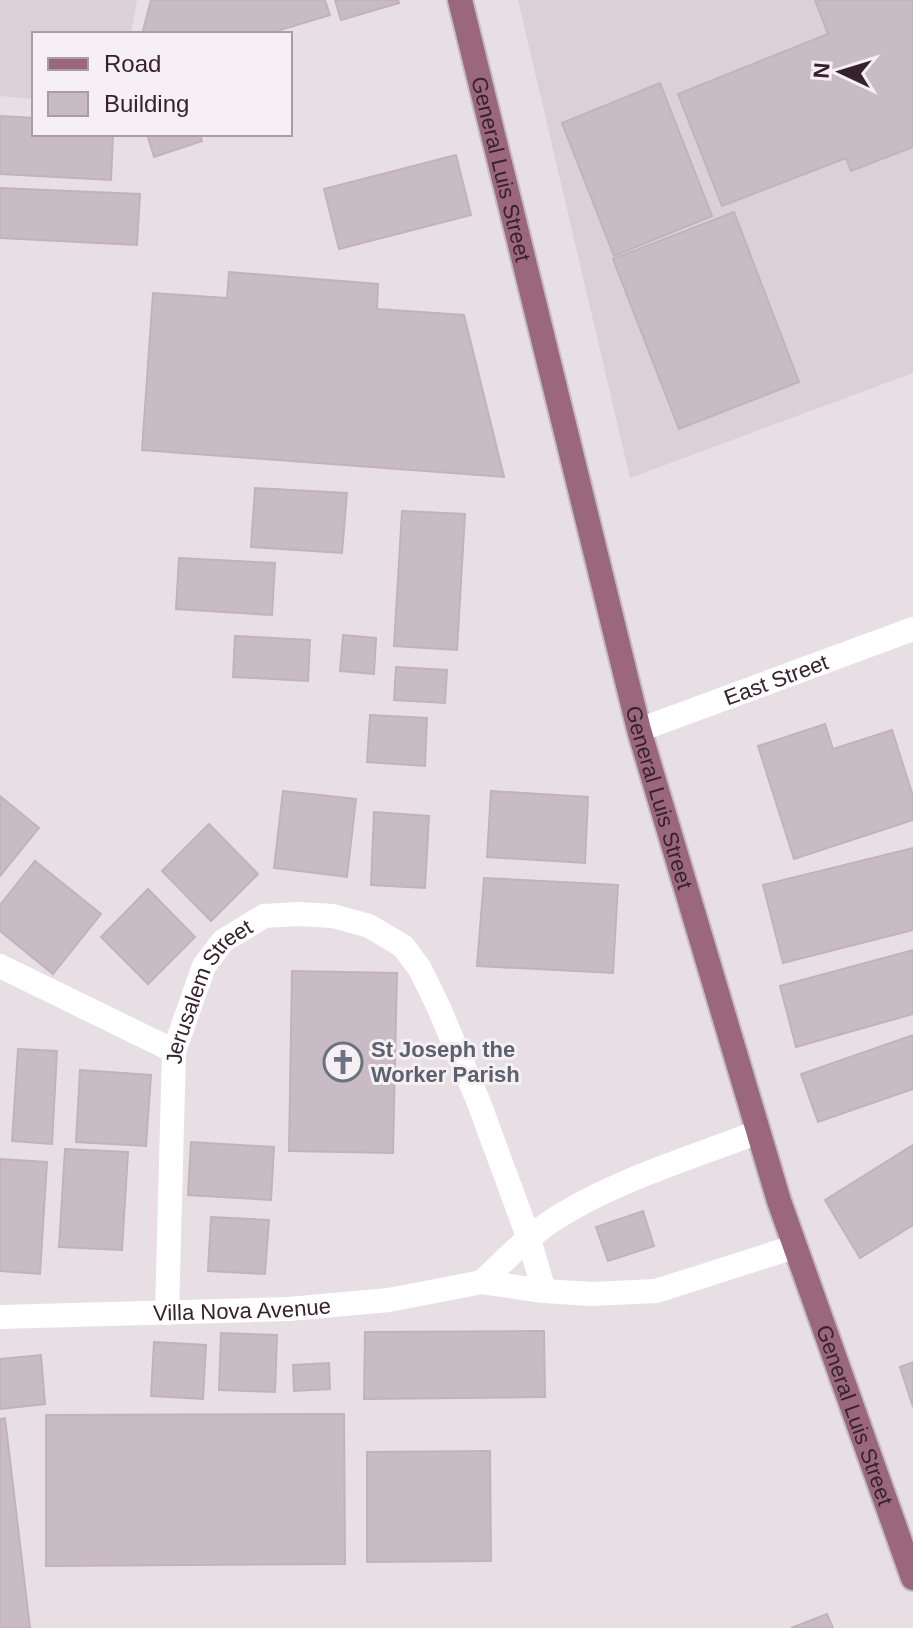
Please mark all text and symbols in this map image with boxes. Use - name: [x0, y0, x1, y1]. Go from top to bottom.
- legend: [32, 32, 292, 136]
- north arrow: [801, 32, 881, 112]
- text: Road: [104, 50, 161, 77]
- text: N: [809, 62, 835, 79]
- street label: General Luis Street: [466, 74, 536, 264]
- text: Building: [104, 90, 189, 117]
- street label: East Street: [721, 649, 832, 711]
- street label: General Luis Street: [621, 703, 698, 892]
- street label: Jerusalem Street: [162, 914, 257, 1065]
- place label: St Joseph the Worker Parish: [371, 1037, 520, 1087]
- church icon: St Joseph the Worker Parish: [322, 1041, 364, 1083]
- street label: Villa Nova Avenue: [153, 1293, 332, 1326]
- street label: General Luis Street: [811, 1321, 898, 1509]

